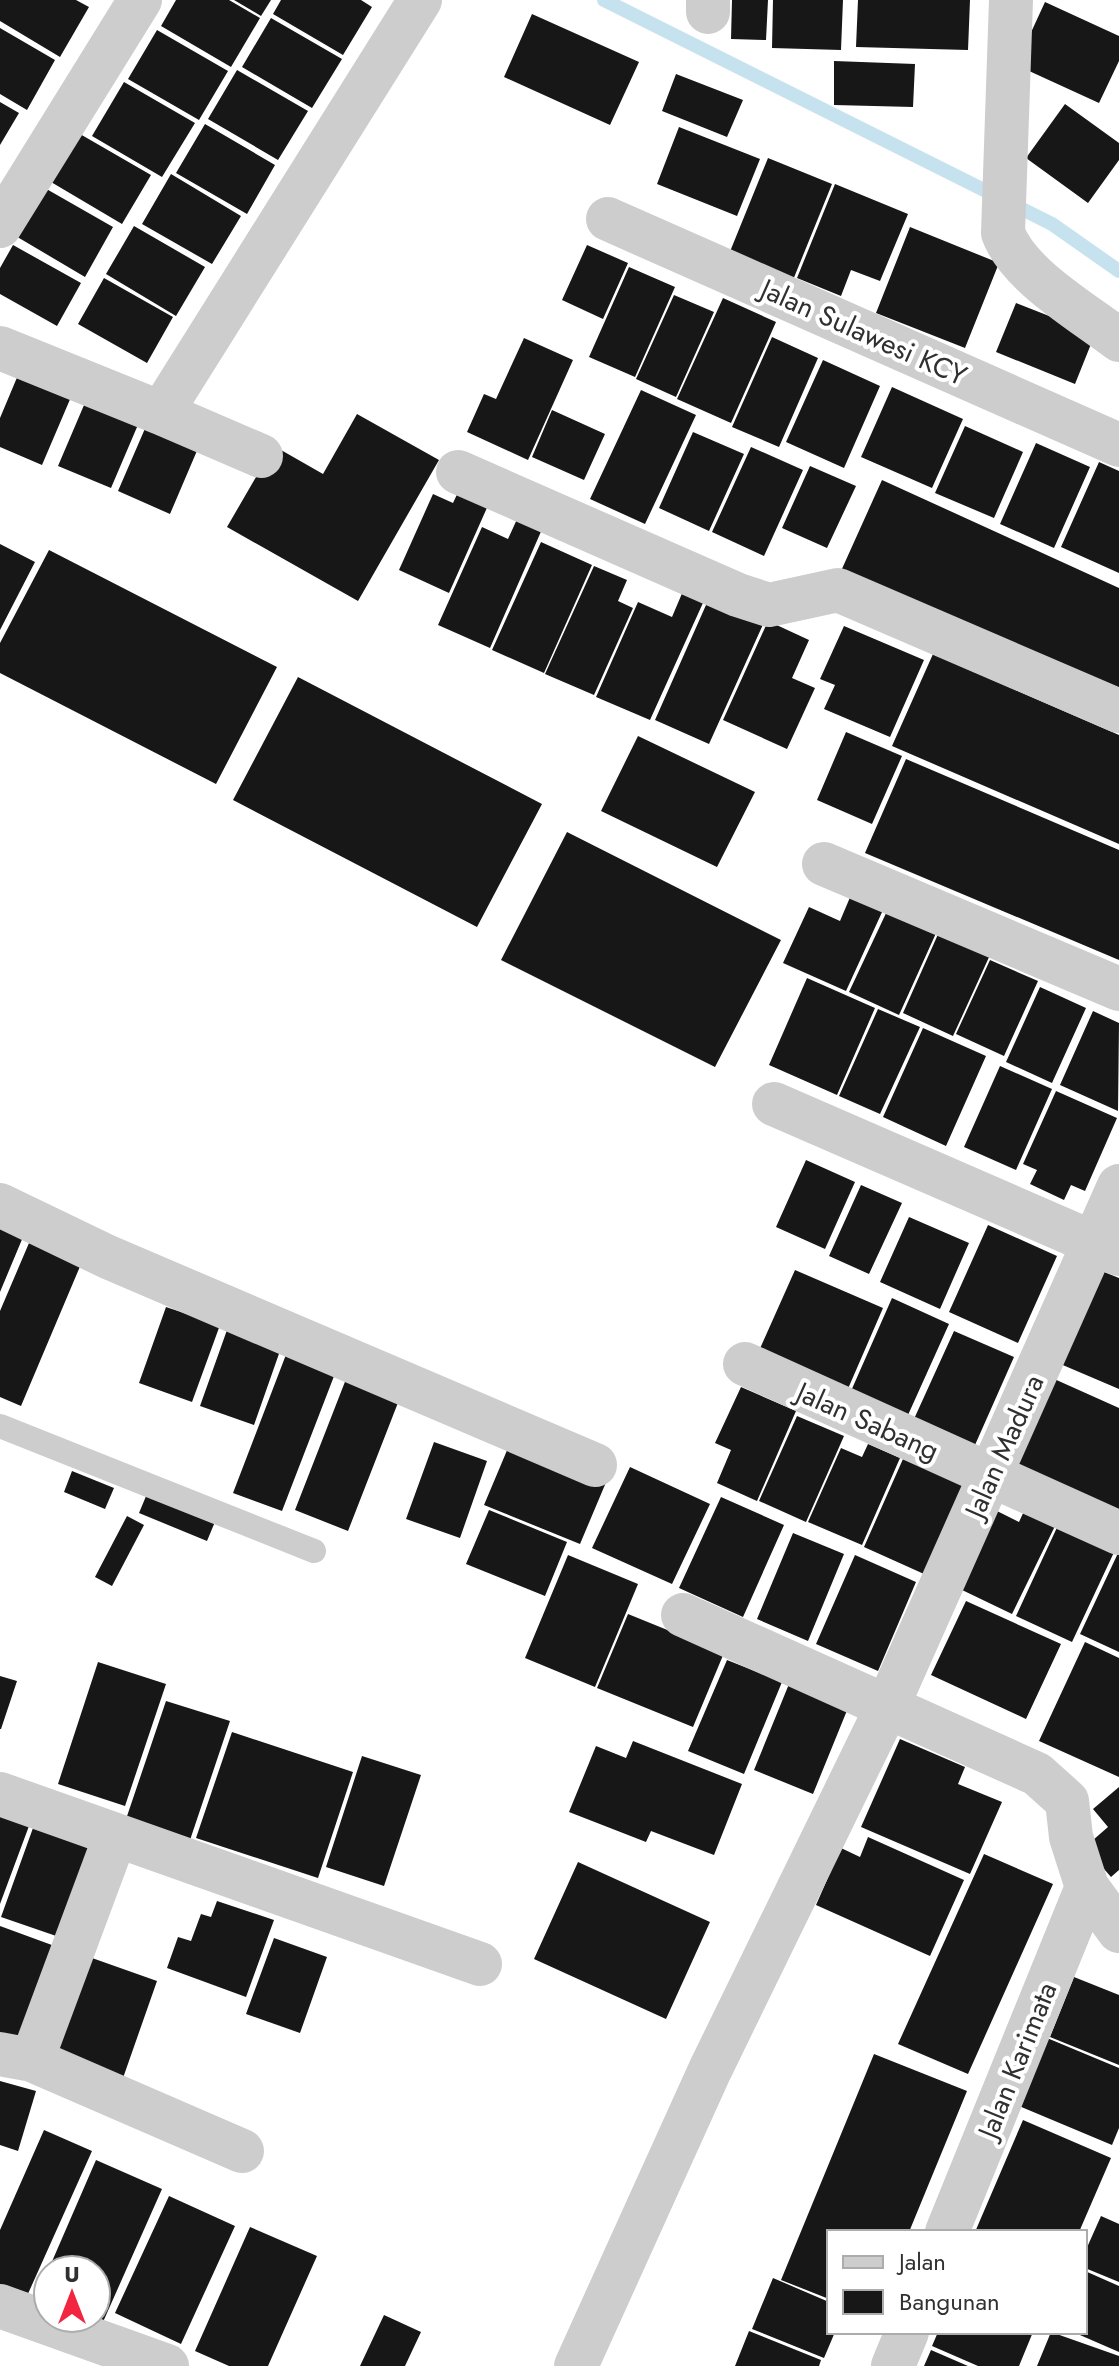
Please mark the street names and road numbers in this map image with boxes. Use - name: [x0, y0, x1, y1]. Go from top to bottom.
- street label: Jalan Sulawesi KCY: [751, 267, 974, 396]
- street label: Jalan Madura: [953, 1368, 1054, 1528]
- street label: Jalan Sabang: [786, 1370, 946, 1471]
- street label: Jalan Karimata: [966, 1976, 1067, 2148]

